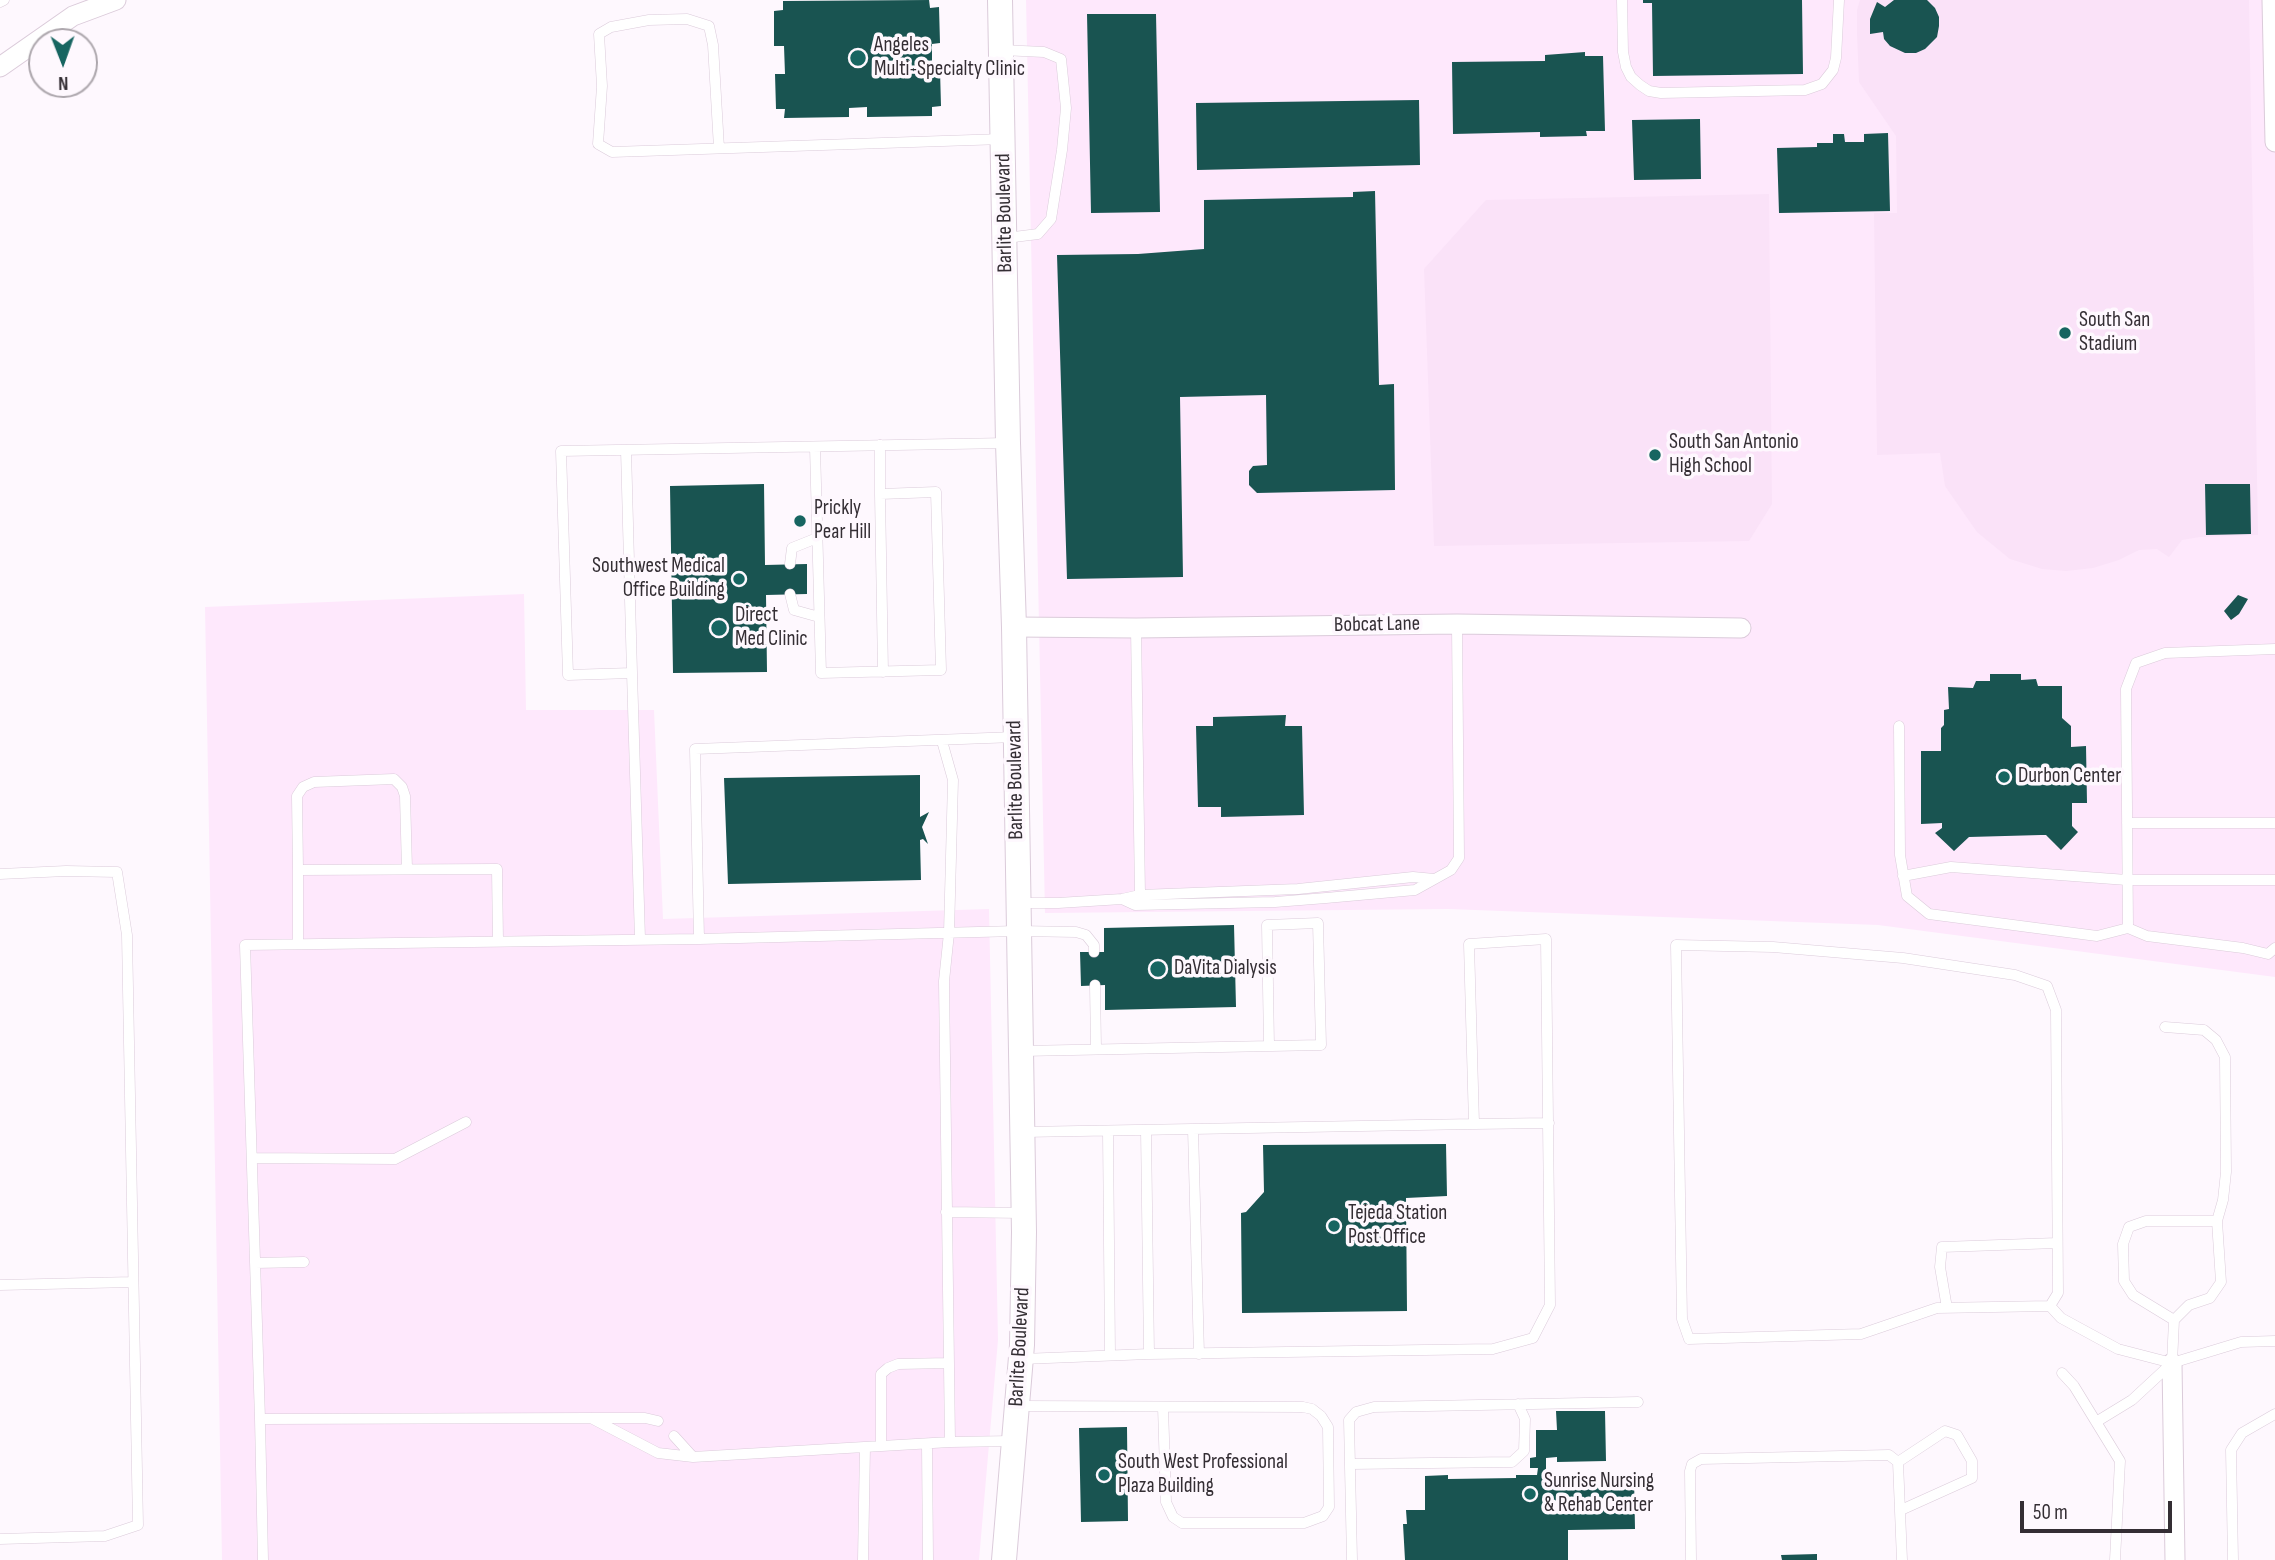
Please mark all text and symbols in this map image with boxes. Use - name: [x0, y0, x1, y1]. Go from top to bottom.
- north arrow: [28, 28, 98, 98]
- place label: Angeles Multi-Specialty Clinic: [874, 33, 1025, 83]
- marker: Angeles Multi-Specialty Clinic: [848, 48, 868, 68]
- text: N: [58, 71, 69, 94]
- street label: Barlite Boulevard: [991, 153, 1019, 273]
- place label: South San Stadium: [2079, 308, 2150, 358]
- marker: South San Stadium: [2057, 325, 2073, 341]
- place label: South San Antonio High School: [1669, 430, 1799, 480]
- marker: South San Antonio High School: [1647, 447, 1663, 463]
- place label: Prickly Pear Hill: [814, 496, 871, 546]
- marker: Prickly Pear Hill: [792, 513, 808, 529]
- place label: Southwest Medical Office Building: [592, 554, 725, 604]
- marker: Southwest Medical Office Building: [731, 571, 747, 587]
- place label: Direct Med Clinic: [735, 603, 808, 653]
- street label: Bobcat Lane: [1334, 612, 1420, 638]
- marker: Direct Med Clinic: [709, 618, 729, 638]
- street label: Barlite Boulevard: [1002, 720, 1030, 840]
- place label: Durbon Center: [2018, 764, 2121, 790]
- marker: Durbon Center: [1996, 769, 2012, 785]
- place label: DaVita Dialysis: [1174, 956, 1277, 982]
- marker: DaVita Dialysis: [1148, 959, 1168, 979]
- place label: Tejeda Station Post Office: [1348, 1201, 1447, 1251]
- marker: Tejeda Station Post Office: [1326, 1218, 1342, 1234]
- street label: Barlite Boulevard: [1004, 1287, 1036, 1407]
- place label: South West Professional Plaza Building: [1118, 1450, 1288, 1500]
- marker: South West Professional Plaza Building: [1096, 1467, 1112, 1483]
- place label: Sunrise Nursing & Rehab Center: [1544, 1469, 1654, 1519]
- marker: Sunrise Nursing & Rehab Center: [1522, 1486, 1538, 1502]
- scale bar: [2023, 1486, 2175, 1530]
- text: 50 m: [2033, 1500, 2068, 1525]

